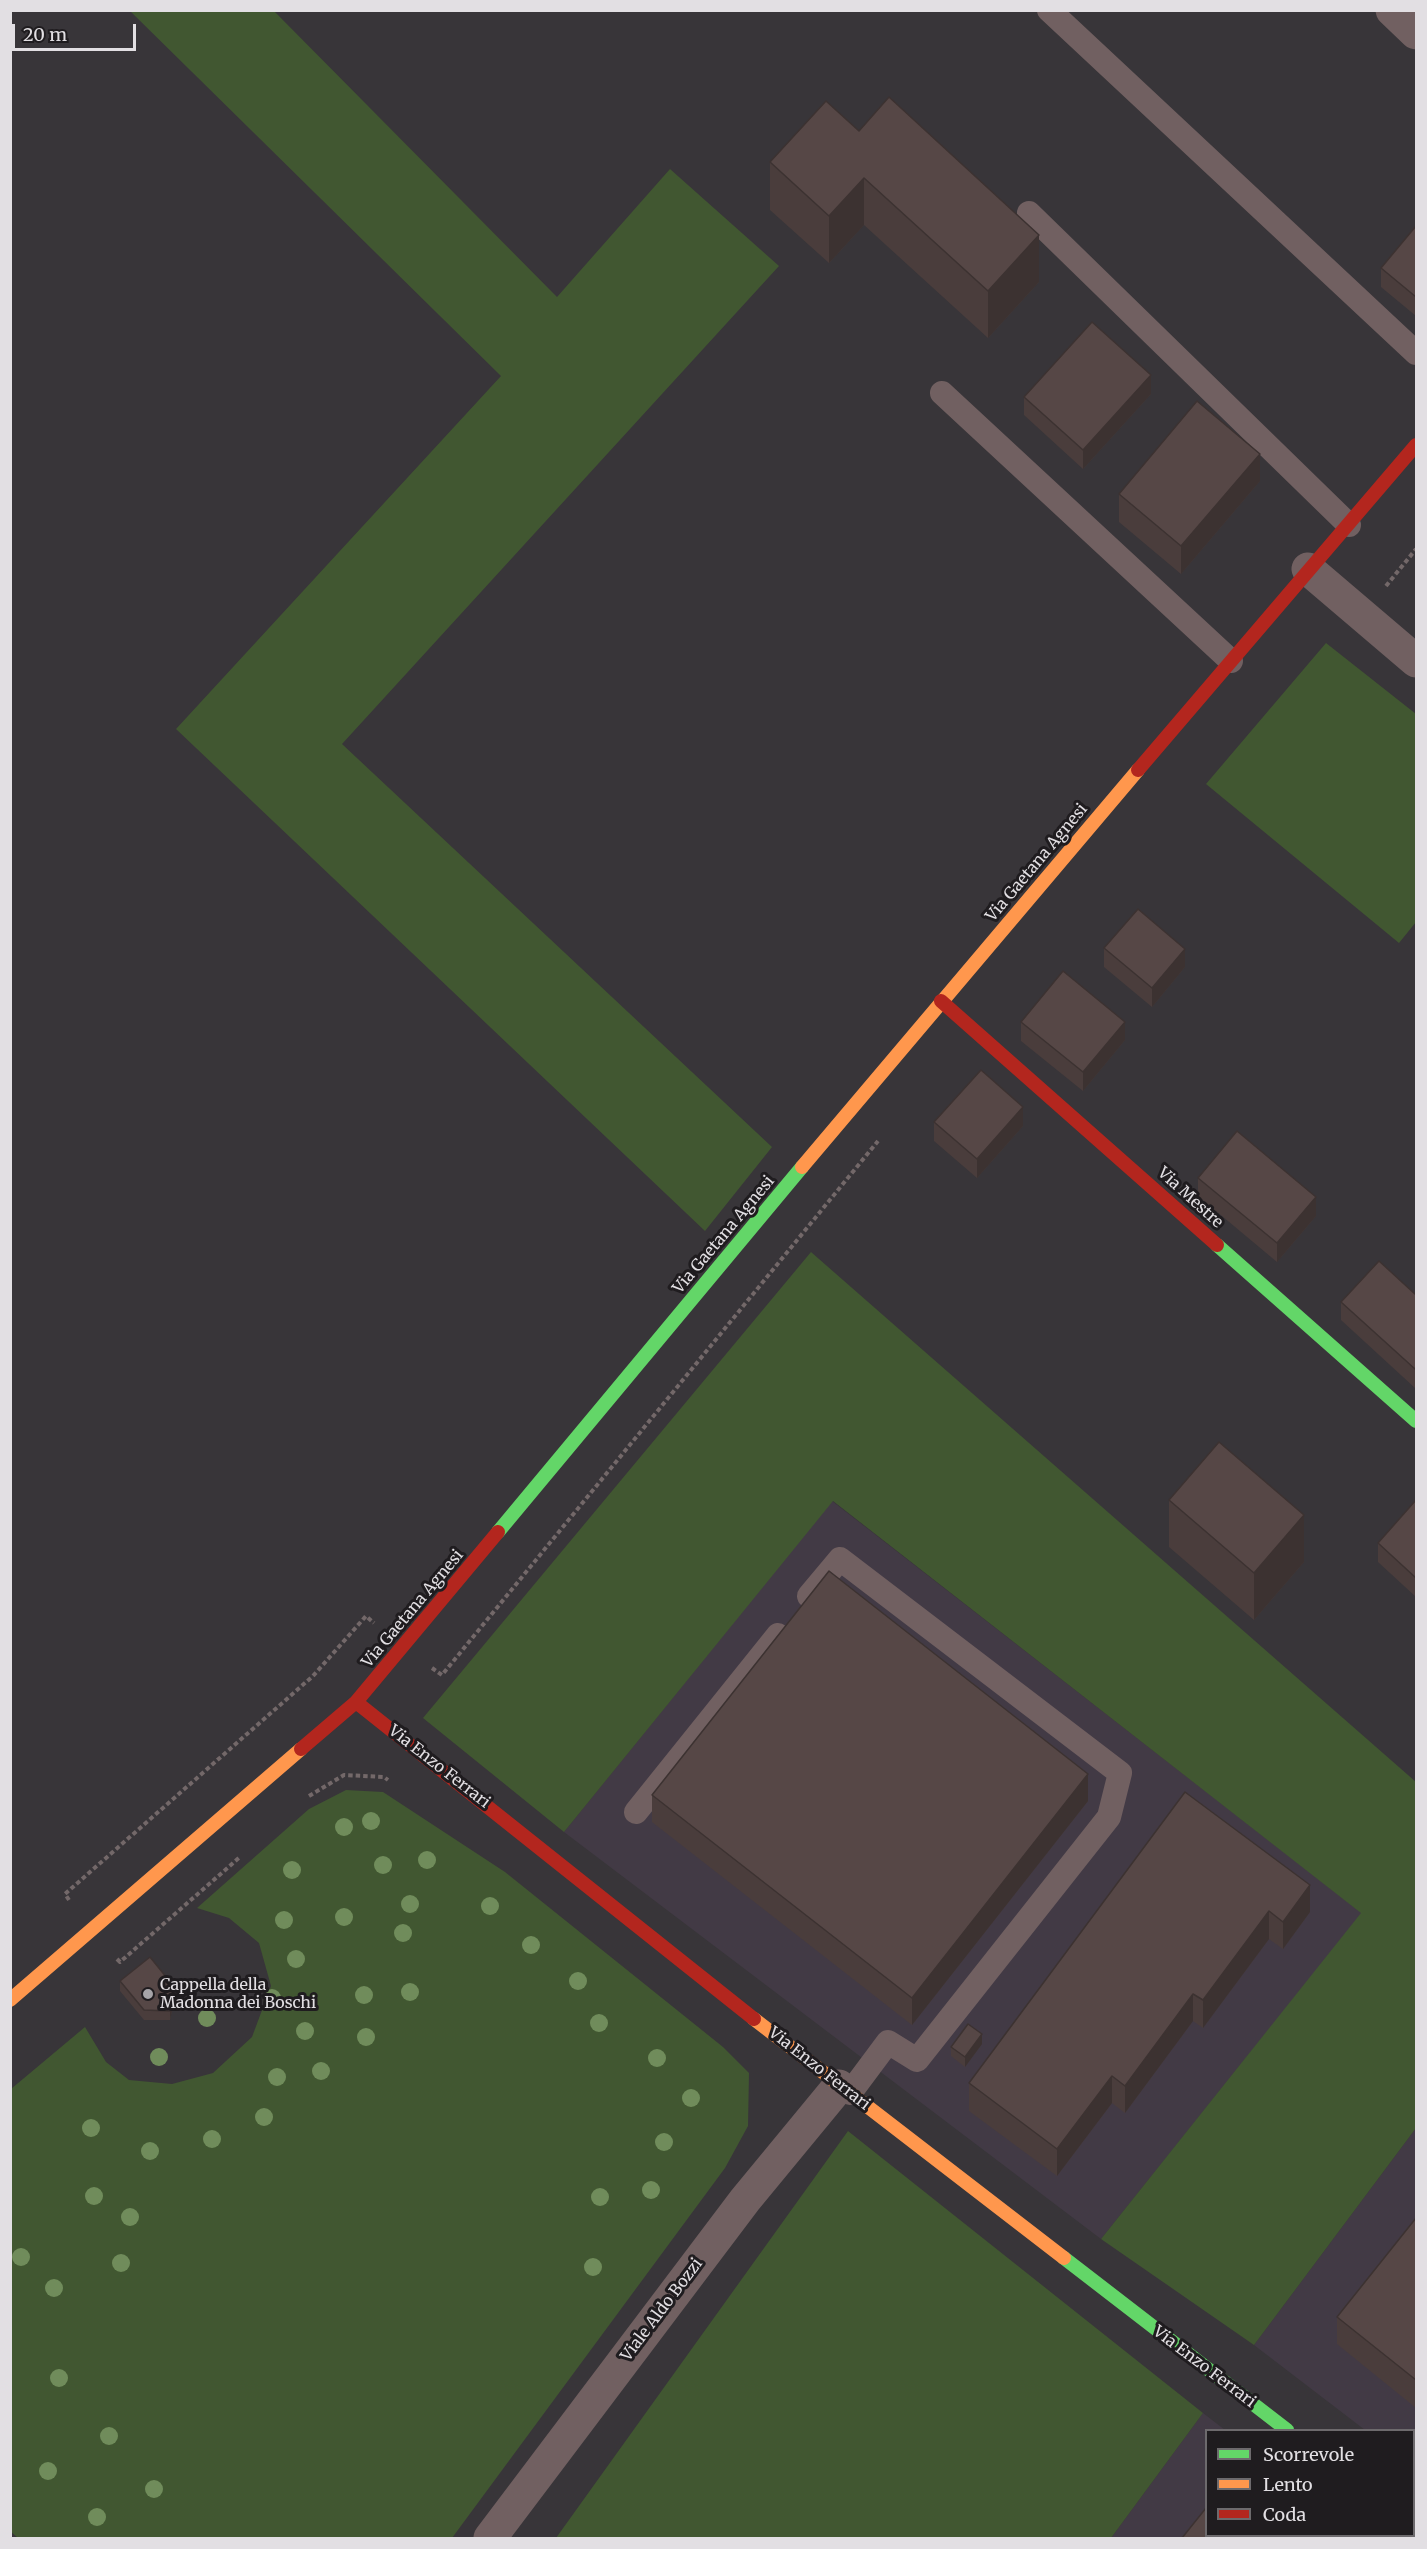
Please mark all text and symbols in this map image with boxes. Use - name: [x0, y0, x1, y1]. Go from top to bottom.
- scale bar: [15, 12, 140, 50]
- text: 20 m: [23, 23, 67, 46]
- street label: Via Gaetana Agnesi: [982, 800, 1092, 926]
- street label: Via Mestre: [1153, 1164, 1227, 1232]
- street label: Via Gaetana Agnesi: [669, 1172, 779, 1298]
- street label: Via Gaetana Agnesi: [358, 1546, 468, 1672]
- street label: Via Enzo Ferrari: [384, 1721, 494, 1813]
- place label: Cappella della Madonna dei Boschi: [160, 1975, 316, 2013]
- marker: Cappella della Madonna dei Boschi: [141, 1987, 155, 2001]
- street label: Via Enzo Ferrari: [764, 2023, 874, 2115]
- street label: Viale Aldo Bozzi: [617, 2255, 707, 2365]
- street label: Via Enzo Ferrari: [1149, 2322, 1259, 2412]
- legend: [1205, 2429, 1415, 2537]
- text: Scorrevole: [1263, 2443, 1354, 2466]
- text: Lento: [1263, 2473, 1313, 2496]
- text: Coda: [1263, 2503, 1306, 2526]

